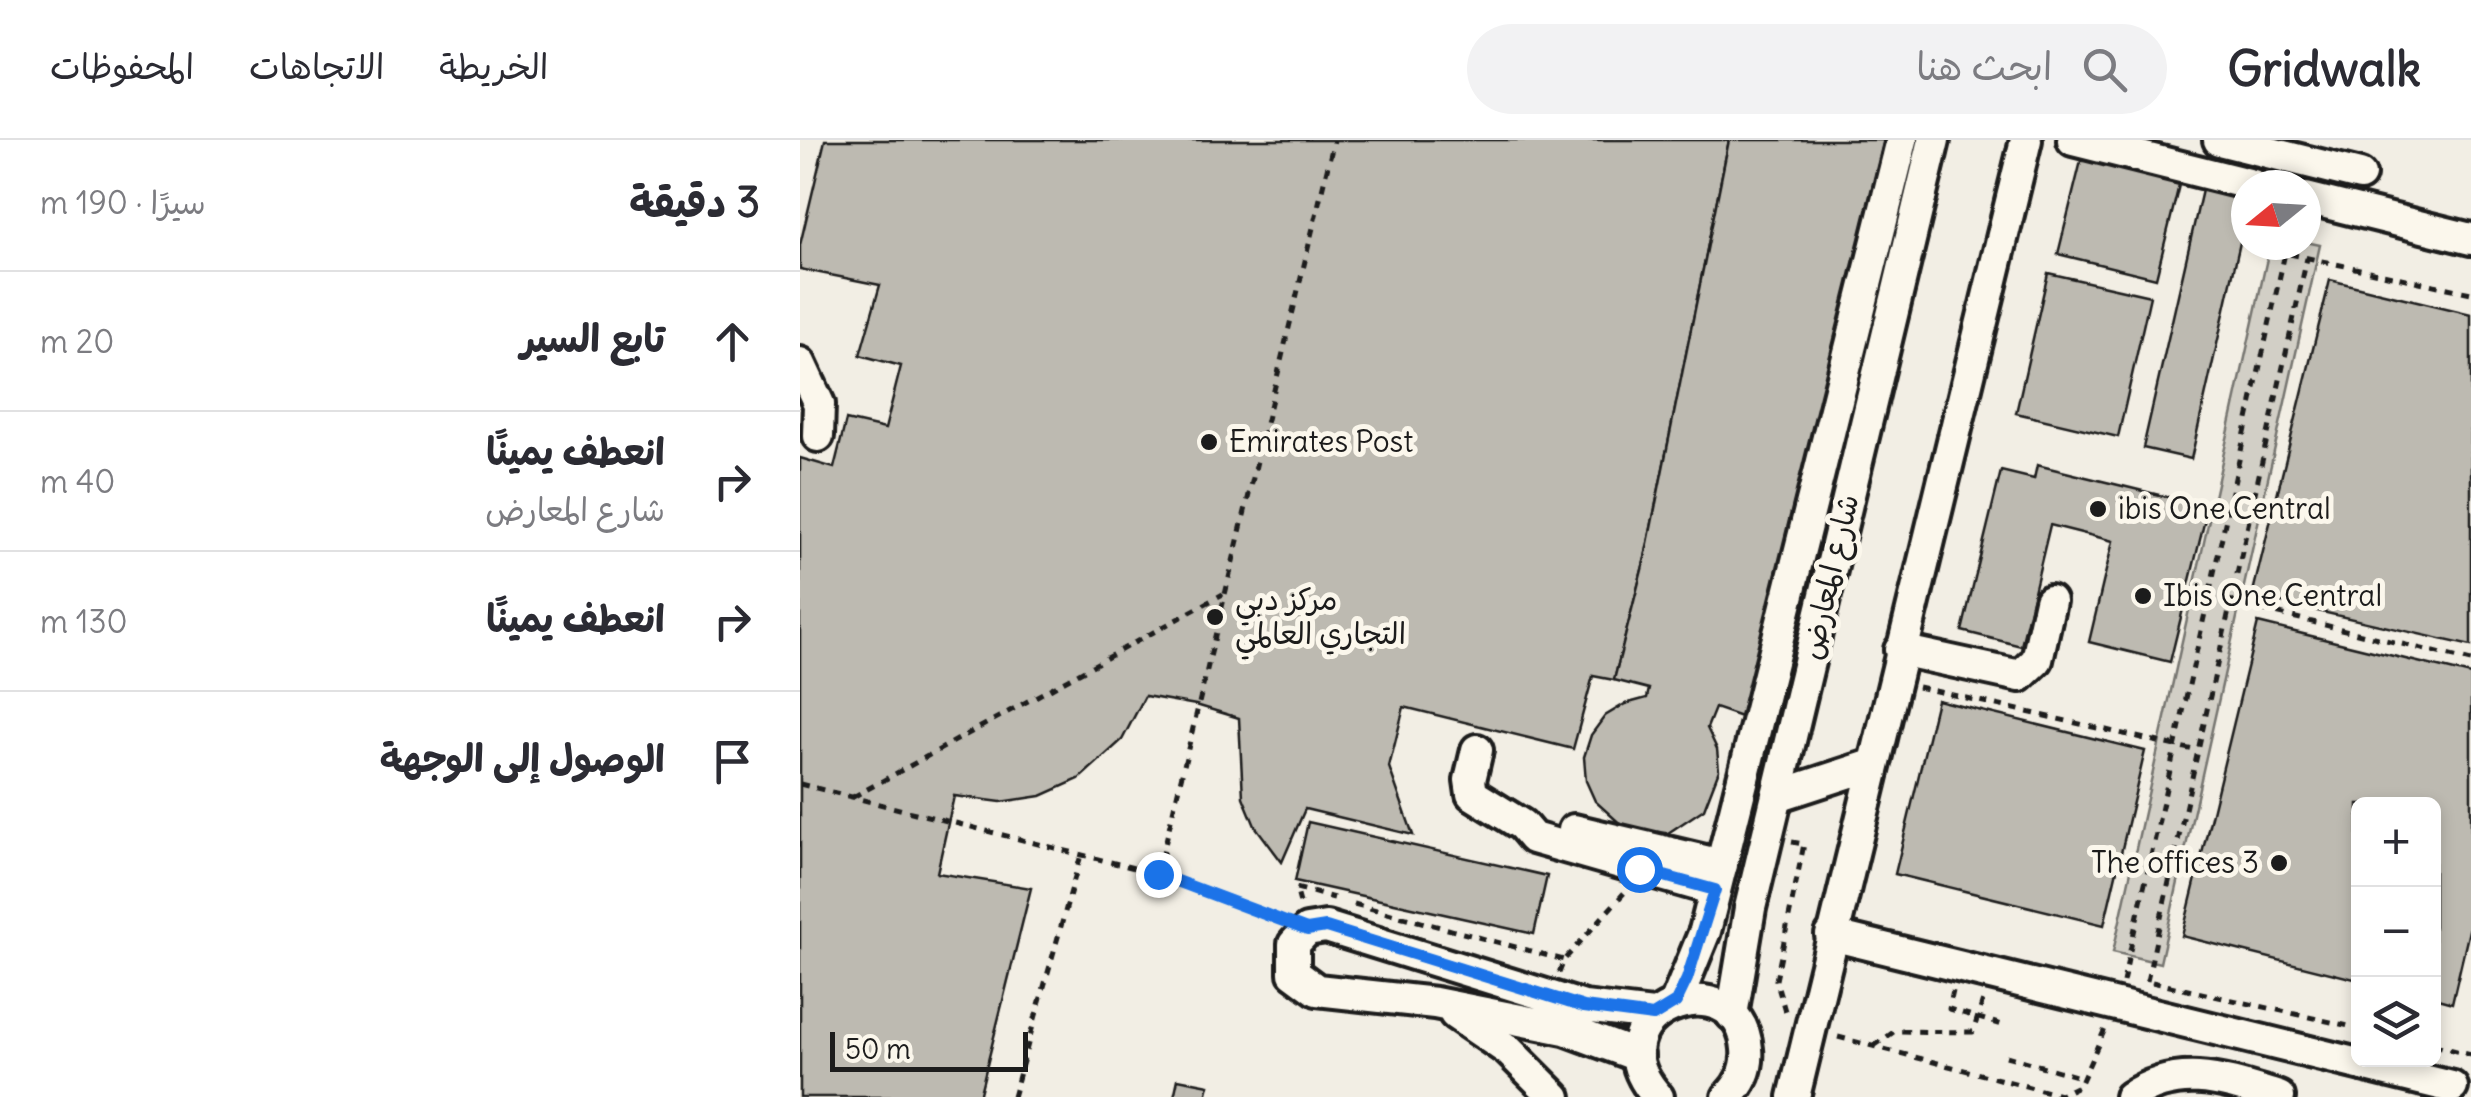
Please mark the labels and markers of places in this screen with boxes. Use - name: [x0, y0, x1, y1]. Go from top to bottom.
- place label: Emirates Post: [1229, 422, 1413, 460]
- marker: Emirates Post: [1198, 431, 1220, 453]
- place label: ibis One Central: [2118, 489, 2331, 527]
- marker: ibis One Central: [2087, 498, 2109, 520]
- place label: Ibis One Central: [2163, 576, 2382, 614]
- place label: مركز دبي التجاري العالمي: [1235, 580, 1406, 660]
- marker: Ibis One Central: [2132, 585, 2154, 607]
- marker: مركز دبي التجاري العالمي: [1204, 606, 1226, 628]
- place label: The offices 3: [2091, 843, 2259, 881]
- marker: The offices 3: [2268, 852, 2290, 874]

